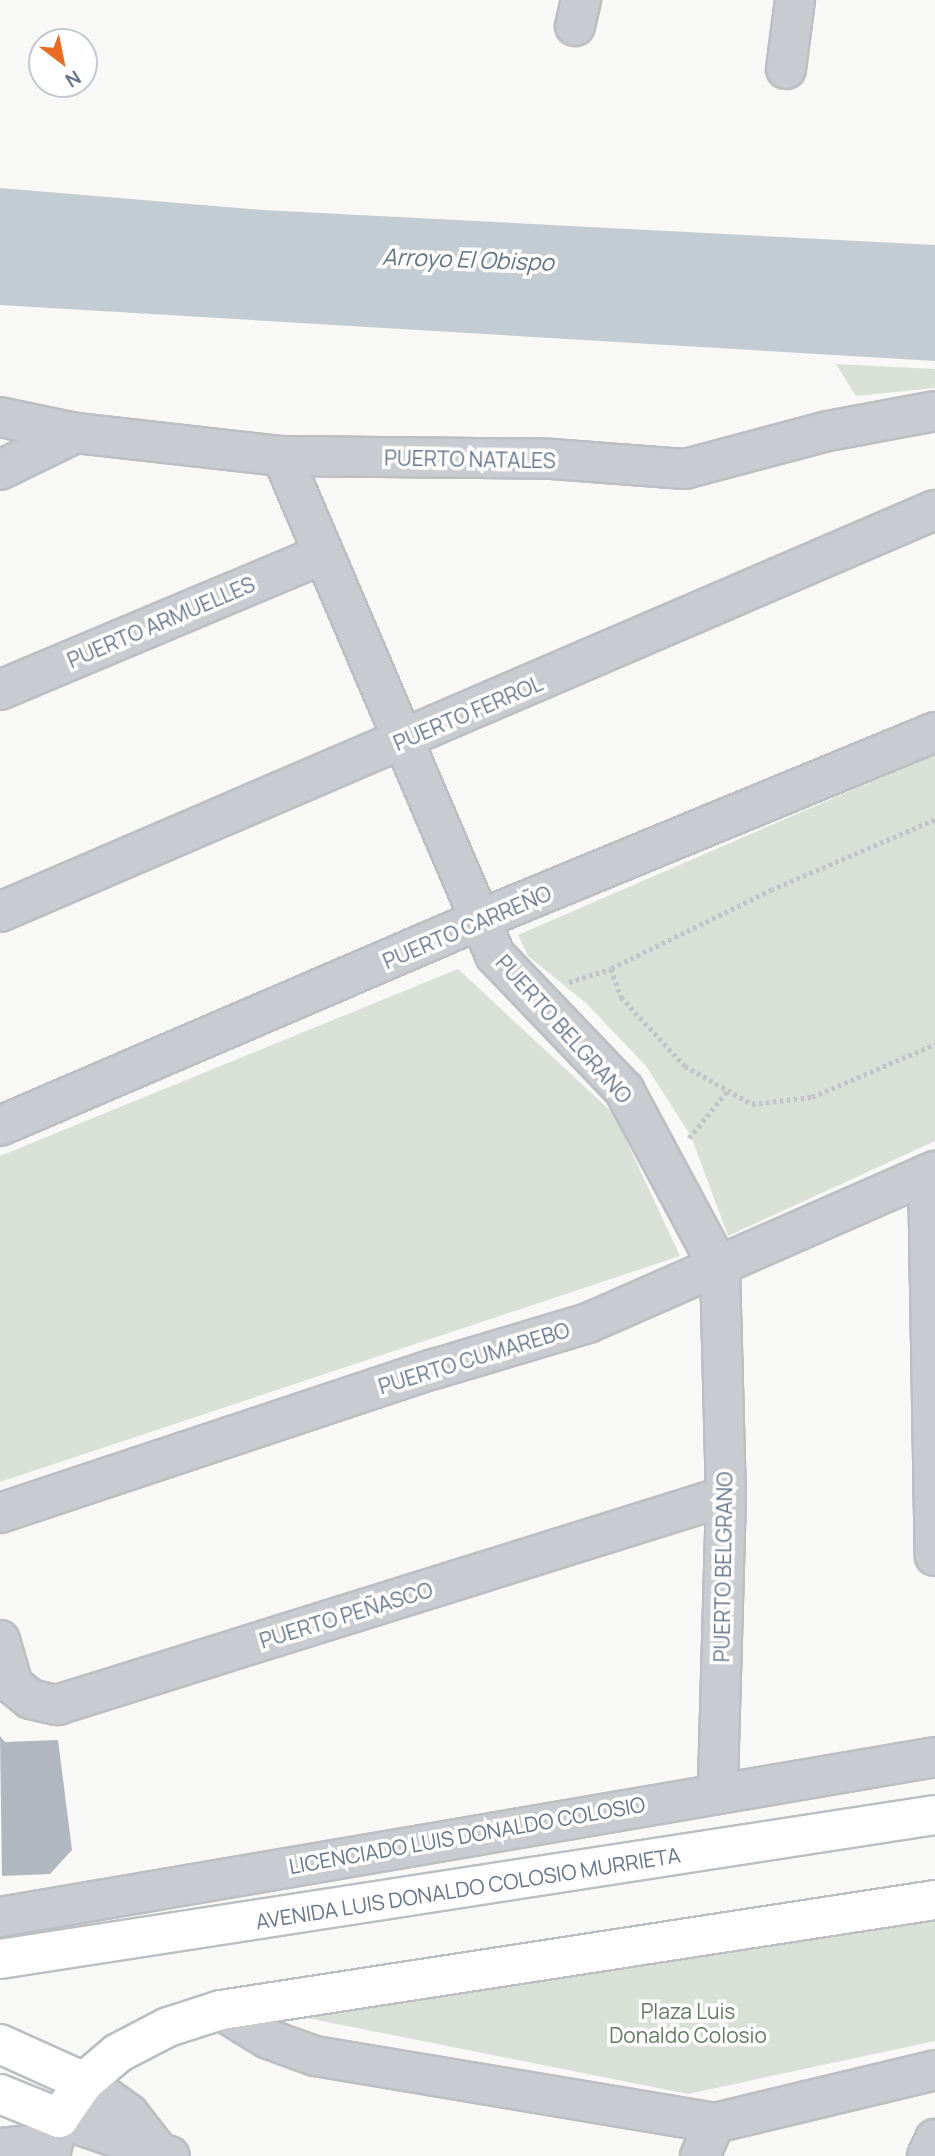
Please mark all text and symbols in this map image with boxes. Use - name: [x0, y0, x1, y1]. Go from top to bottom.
- north arrow: [28, 28, 98, 98]
- text: N: [60, 64, 86, 94]
- water label: Arroyo El Obispo: [382, 242, 554, 276]
- street label: PUERTO NATALES: [384, 445, 556, 473]
- street label: PUERTO ARMUELLES: [63, 571, 259, 673]
- street label: PUERTO FERROL: [390, 670, 546, 756]
- street label: PUERTO CARREÑO: [379, 880, 555, 974]
- street label: PUERTO BELGRANO: [491, 950, 637, 1108]
- street label: PUERTO CUMAREBO: [375, 1317, 573, 1399]
- street label: PUERTO BELGRANO: [709, 1471, 737, 1663]
- street label: PUERTO PEÑASCO: [256, 1577, 436, 1653]
- street label: LICENCIADO LUIS DONALDO COLOSIO: [287, 1791, 647, 1879]
- street label: AVENIDA LUIS DONALDO COLOSIO MURRIETA: [254, 1842, 682, 1934]
- park label: Plaza Luis Donaldo Colosio: [609, 1998, 767, 2048]

